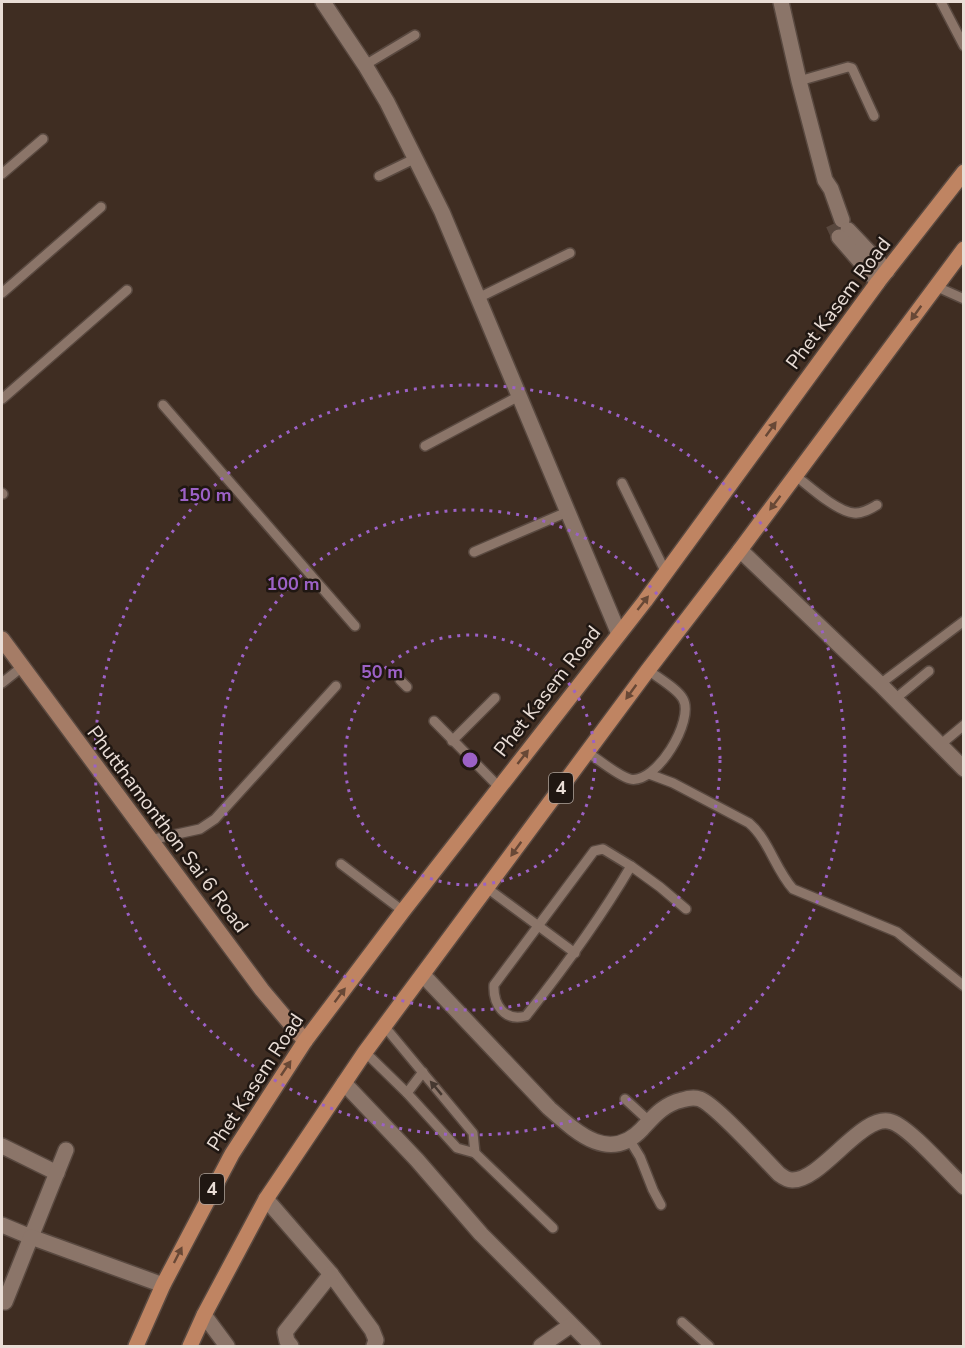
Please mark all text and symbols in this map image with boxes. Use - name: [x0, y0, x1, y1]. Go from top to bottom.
- street label: Phet Kasem Road: [780, 232, 897, 375]
- one-way arrow: [910, 304, 922, 320]
- one-way arrow: [764, 422, 776, 437]
- text: 150 m: [178, 483, 232, 507]
- one-way arrow: [769, 495, 781, 511]
- text: 100 m: [266, 572, 320, 596]
- one-way arrow: [636, 596, 648, 611]
- street label: Phet Kasem Road: [488, 620, 607, 762]
- text: 50 m: [361, 660, 403, 684]
- one-way arrow: [626, 684, 638, 699]
- street label: Phutthamonthon Sai 6 Road: [81, 720, 254, 938]
- one-way arrow: [516, 749, 529, 765]
- centre of rings: [460, 750, 480, 770]
- road number: 4: [549, 773, 573, 803]
- one-way arrow: [510, 841, 522, 856]
- one-way arrow: [334, 987, 346, 1003]
- street label: Phet Kasem Road: [201, 1008, 310, 1156]
- one-way arrow: [281, 1060, 292, 1077]
- one-way arrow: [429, 1080, 442, 1096]
- road number: 4: [200, 1174, 224, 1204]
- one-way arrow: [174, 1247, 183, 1264]

